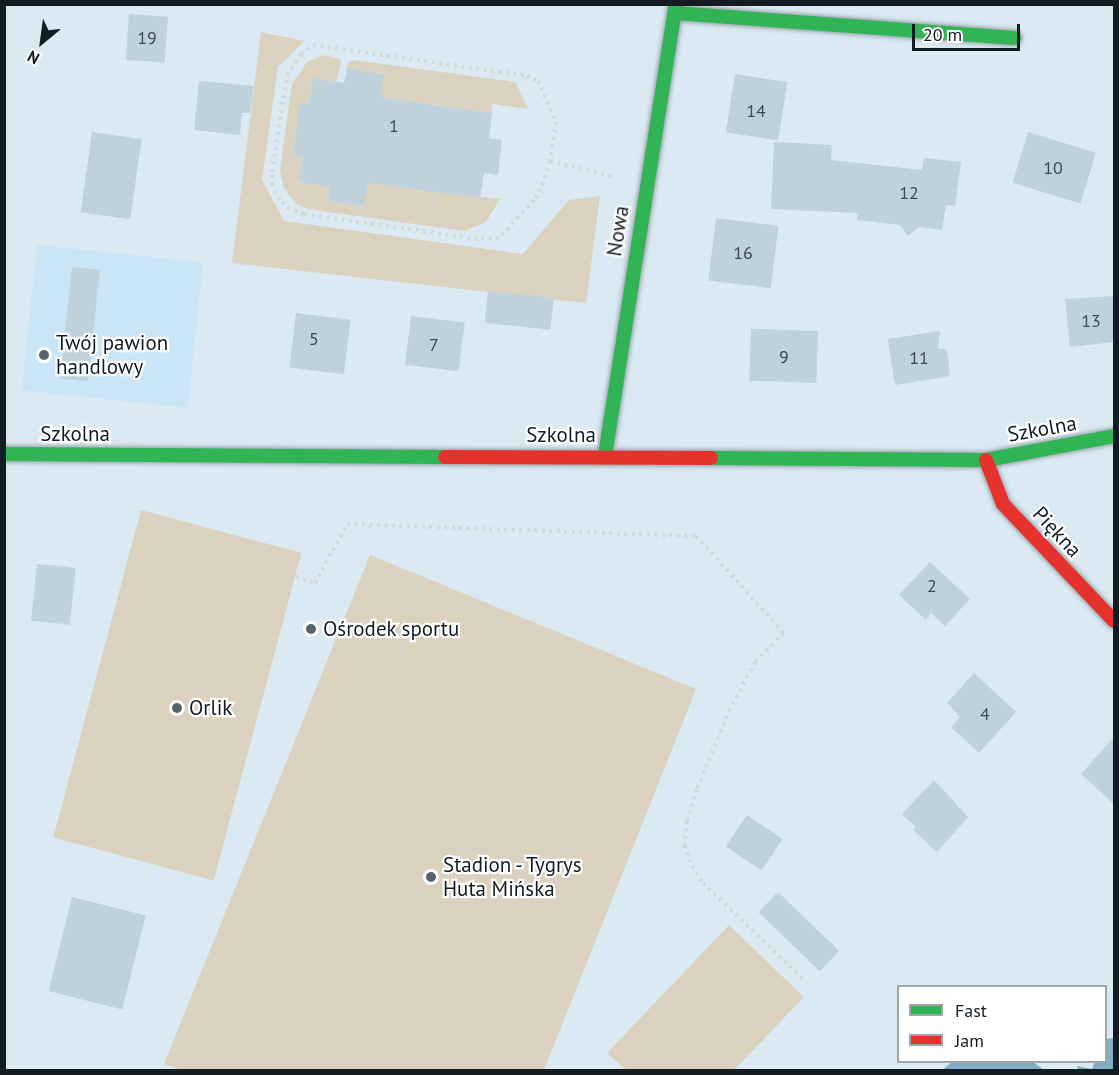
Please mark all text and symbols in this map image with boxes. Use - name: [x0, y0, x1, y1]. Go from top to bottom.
- north arrow: [12, 12, 72, 72]
- scale bar: [915, 12, 1023, 50]
- text: 20 m: [923, 23, 962, 46]
- house number: 19: [137, 27, 157, 49]
- text: N: [24, 46, 43, 69]
- house number: 14: [746, 100, 766, 122]
- house number: 1: [389, 115, 399, 137]
- house number: 10: [1043, 157, 1063, 179]
- house number: 12: [899, 182, 919, 204]
- street label: Nowa: [602, 204, 634, 258]
- house number: 16: [733, 242, 753, 264]
- house number: 13: [1081, 310, 1101, 332]
- house number: 5: [309, 328, 319, 350]
- place label: Twój pawion handlowy: [56, 330, 168, 380]
- house number: 7: [429, 334, 439, 356]
- house number: 9: [779, 346, 789, 368]
- house number: 11: [909, 347, 929, 369]
- marker: Twój pawion handlowy: [37, 348, 51, 362]
- street label: Szkolna: [1006, 411, 1078, 447]
- street label: Szkolna: [40, 421, 110, 447]
- street label: Szkolna: [526, 422, 596, 448]
- street label: Piękna: [1027, 501, 1087, 563]
- house number: 2: [927, 575, 937, 597]
- place label: Ośrodek sportu: [323, 616, 460, 642]
- marker: Ośrodek sportu: [304, 622, 318, 636]
- place label: Orlik: [189, 695, 232, 721]
- marker: Orlik: [170, 701, 184, 715]
- house number: 4: [980, 703, 990, 725]
- place label: Stadion - Tygrys Huta Mińska: [443, 852, 586, 902]
- marker: Stadion - Tygrys Huta Mińska: [424, 870, 438, 884]
- legend: [897, 985, 1107, 1063]
- text: Fast: [955, 999, 987, 1022]
- text: Jam: [955, 1029, 984, 1052]

